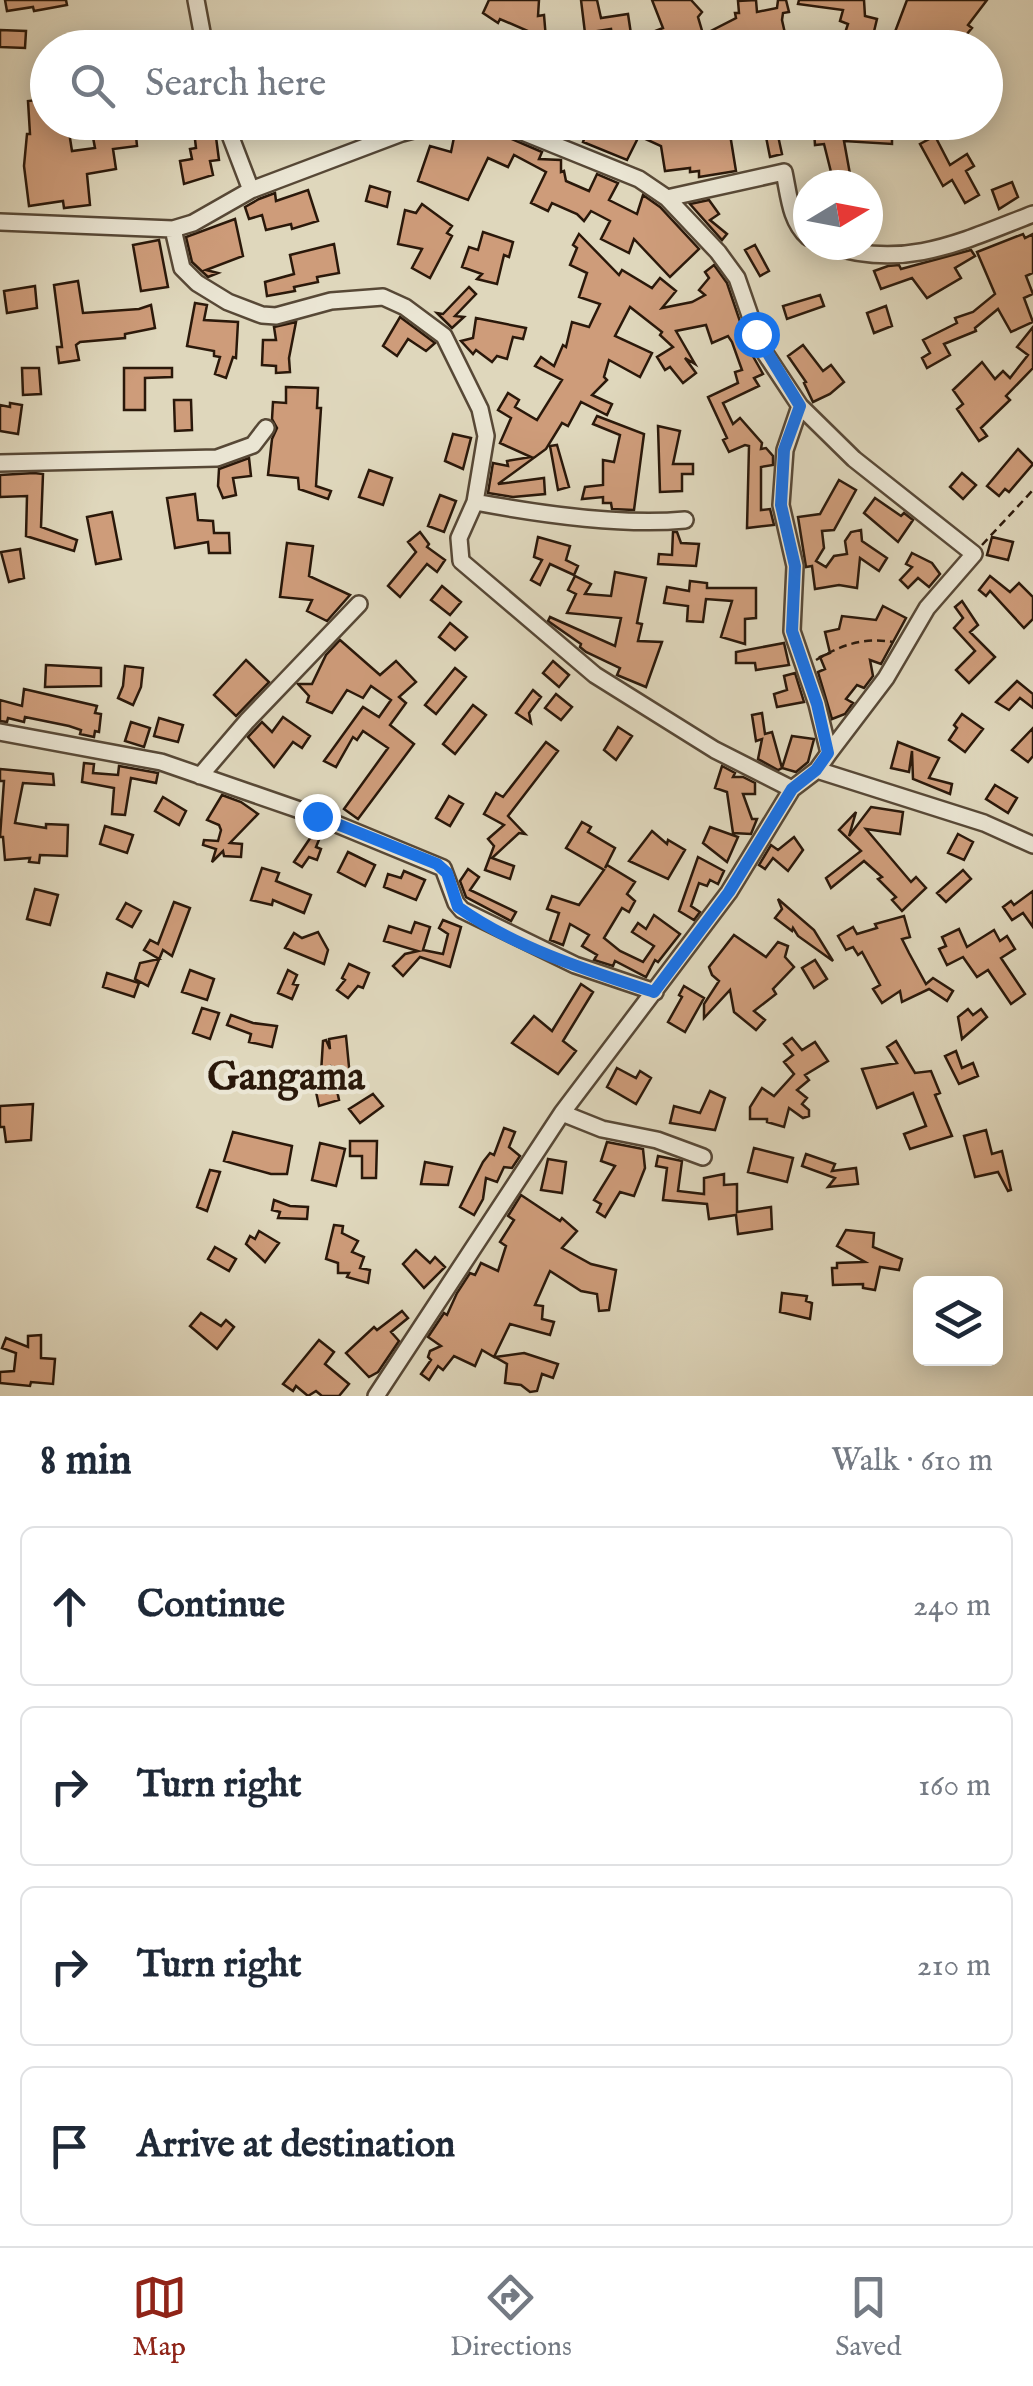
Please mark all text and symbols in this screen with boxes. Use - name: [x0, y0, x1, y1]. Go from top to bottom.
- search box: [30, 30, 1003, 140]
- icon: search: [65, 58, 120, 113]
- text: Search here: [145, 61, 326, 109]
- north arrow: [793, 170, 883, 260]
- route start: [734, 312, 780, 358]
- route end: [295, 794, 341, 840]
- district label: Gangama: [207, 1053, 365, 1104]
- map controls: [913, 1276, 1003, 1366]
- button: layers: [913, 1276, 1003, 1366]
- text: 8 min: [40, 1435, 132, 1488]
- text: Walk · 610 m: [831, 1441, 993, 1482]
- icon: ahead: [42, 1579, 97, 1634]
- text: Continue: [137, 1582, 285, 1630]
- text: 240 m: [913, 1586, 991, 1627]
- icon: right: [42, 1759, 97, 1814]
- text: Turn right: [137, 1762, 301, 1810]
- text: 160 m: [918, 1766, 991, 1807]
- icon: right: [42, 1939, 97, 1994]
- text: Turn right: [137, 1942, 301, 1990]
- text: 210 m: [917, 1946, 991, 1987]
- icon: arrive: [42, 2119, 97, 2174]
- text: Arrive at destination: [137, 2122, 455, 2170]
- tab: Map: [132, 2270, 187, 2365]
- tab: Directions: [450, 2270, 572, 2365]
- tab: Saved: [835, 2270, 901, 2365]

